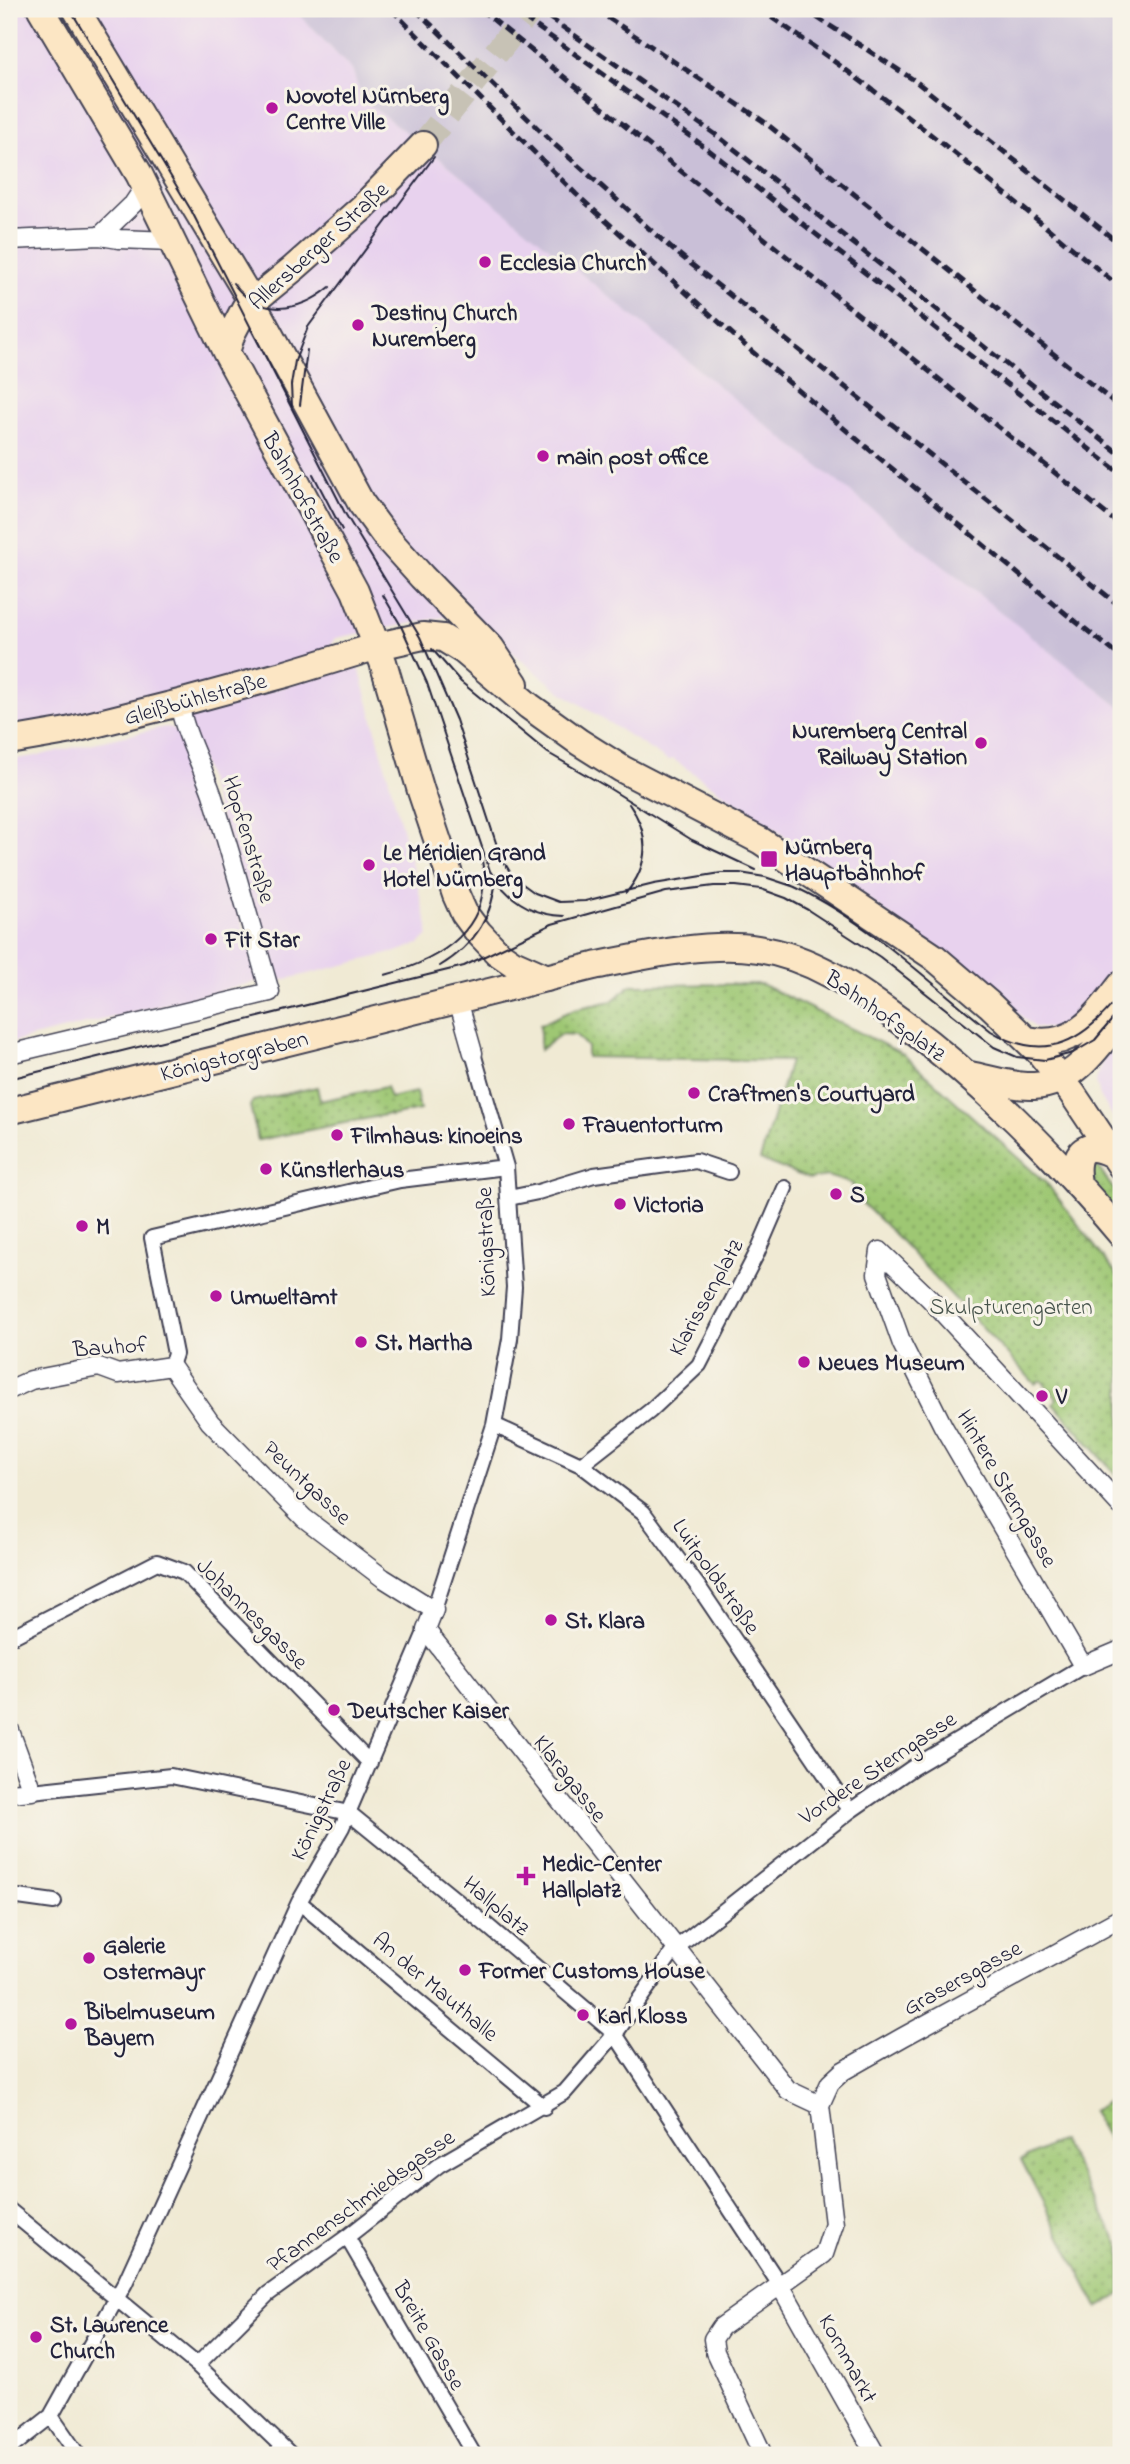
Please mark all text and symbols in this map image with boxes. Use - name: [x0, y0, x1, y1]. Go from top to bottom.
- place label: Novotel Nürnberg Centre Ville: [286, 81, 449, 140]
- marker: Novotel Nürnberg Centre Ville: [264, 100, 280, 116]
- street label: Allersberger Straße: [242, 174, 398, 320]
- place label: Ecclesia Church: [499, 248, 647, 281]
- marker: Ecclesia Church: [477, 254, 493, 270]
- place label: Destiny Church Nuremberg: [371, 298, 518, 359]
- marker: Destiny Church Nuremberg: [350, 317, 366, 333]
- street label: Bahnhofstraße: [252, 426, 352, 570]
- place label: main post office: [557, 442, 709, 475]
- marker: main post office: [535, 448, 551, 464]
- street label: Gleißbühlstraße: [121, 665, 271, 735]
- place label: Nuremberg Central Railway Station: [792, 716, 967, 777]
- marker: Nuremberg Central Railway Station: [973, 735, 989, 751]
- street label: Hopfenstraße: [213, 772, 283, 908]
- place label: Nürnberg Hauptbahnhof: [785, 832, 926, 891]
- place label: Le Méridien Grand Hotel Nürnberg: [383, 838, 546, 899]
- marker: Nürnberg Hauptbahnhof: [759, 849, 779, 869]
- marker: Le Méridien Grand Hotel Nürnberg: [361, 857, 377, 873]
- place label: Fit Star: [224, 925, 300, 958]
- marker: Fit Star: [203, 931, 219, 947]
- street label: Bahnhofsplatz: [817, 963, 952, 1071]
- street label: Königstorgraben: [157, 1023, 312, 1093]
- place label: Craftmen's Courtyard: [708, 1079, 915, 1114]
- marker: Craftmen's Courtyard: [686, 1085, 702, 1101]
- place label: Frauentorturm: [582, 1110, 723, 1143]
- marker: Frauentorturm: [561, 1116, 577, 1132]
- place label: Filmhaus: kinoeins: [350, 1121, 523, 1154]
- marker: Filmhaus: kinoeins: [329, 1127, 345, 1143]
- place label: Künstlerhaus: [280, 1155, 405, 1188]
- marker: Künstlerhaus: [258, 1161, 274, 1177]
- place label: S: [850, 1180, 865, 1213]
- street label: Königstraße: [469, 1186, 507, 1298]
- marker: S: [828, 1186, 844, 1202]
- place label: Victoria: [633, 1190, 704, 1223]
- marker: Victoria: [612, 1196, 628, 1212]
- place label: M: [96, 1212, 110, 1245]
- marker: M: [74, 1218, 90, 1234]
- street label: Klarissenplatz: [661, 1233, 753, 1363]
- place label: Umweltamt: [230, 1282, 338, 1315]
- marker: Umweltamt: [208, 1288, 224, 1304]
- park label: Skulpturengarten: [929, 1292, 1093, 1326]
- place label: St. Martha: [375, 1328, 473, 1361]
- street label: Bauhof: [71, 1329, 149, 1368]
- marker: St. Martha: [353, 1334, 369, 1350]
- place label: Neues Museum: [818, 1348, 965, 1381]
- marker: Neues Museum: [796, 1354, 812, 1370]
- place label: V: [1055, 1382, 1068, 1415]
- marker: V: [1034, 1388, 1050, 1404]
- street label: Hintere Sterngasse: [946, 1404, 1065, 1576]
- street label: Peuntgasse: [254, 1434, 359, 1535]
- street label: Luitpoldstraße: [663, 1513, 768, 1643]
- street label: Johannesgasse: [187, 1551, 315, 1680]
- place label: St. Klara: [565, 1606, 645, 1639]
- marker: St. Klara: [543, 1612, 559, 1628]
- place label: Deutscher Kaiser: [347, 1696, 510, 1729]
- marker: Deutscher Kaiser: [326, 1702, 342, 1718]
- street label: Vordere Sterngasse: [792, 1704, 965, 1836]
- street label: Klaragasse: [523, 1729, 614, 1832]
- street label: Königstraße: [283, 1753, 362, 1867]
- place label: Medic-Center Hallplatz: [542, 1849, 662, 1908]
- marker: Medic-Center Hallplatz: [516, 1866, 536, 1886]
- street label: Hallplatz: [455, 1869, 537, 1945]
- street label: An der Mauthalle: [364, 1925, 505, 2051]
- place label: Galerie Ostermayr: [103, 1931, 206, 1992]
- street label: Grasersgasse: [898, 1933, 1030, 2026]
- marker: Galerie Ostermayr: [81, 1950, 97, 1966]
- place label: Former Customs House: [478, 1956, 705, 1989]
- marker: Former Customs House: [457, 1962, 473, 1978]
- place label: Bibelmuseum Bayern: [84, 1997, 215, 2058]
- place label: Karl Kloss: [597, 2001, 688, 2034]
- marker: Karl Kloss: [575, 2007, 591, 2023]
- marker: Bibelmuseum Bayern: [63, 2016, 79, 2032]
- street label: Pfannenschmiedsgasse: [261, 2122, 464, 2282]
- street label: Breite Gasse: [383, 2275, 473, 2398]
- street label: Kornmarkt: [809, 2309, 885, 2410]
- place label: St. Lawrence Church: [50, 2310, 169, 2369]
- marker: St. Lawrence Church: [28, 2329, 44, 2345]

